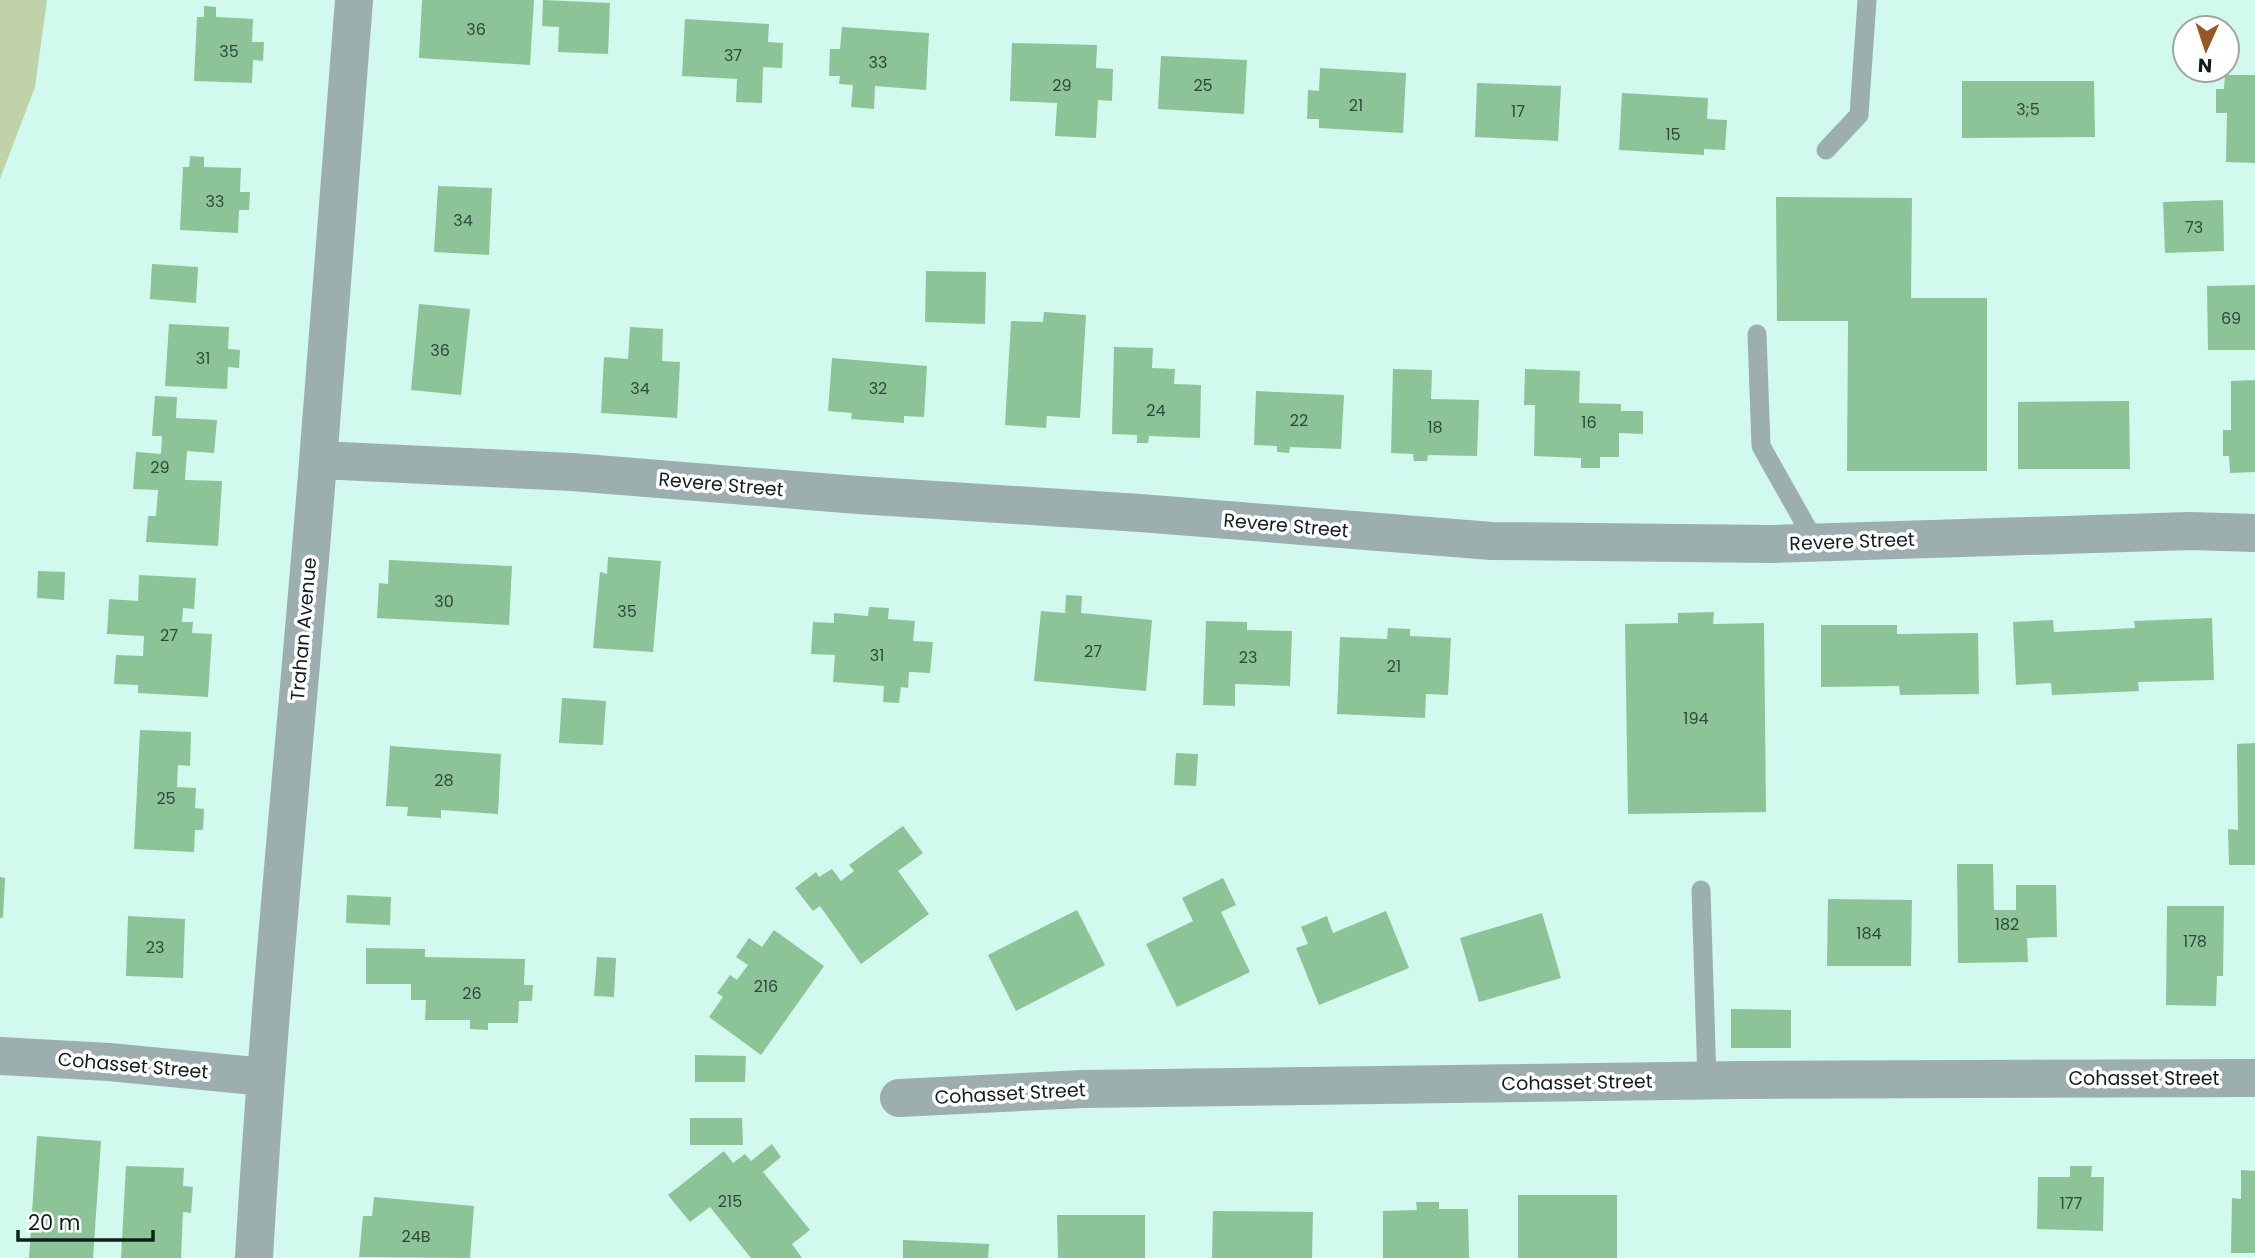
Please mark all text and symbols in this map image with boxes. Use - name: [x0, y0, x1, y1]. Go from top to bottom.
- north arrow: [2171, 14, 2241, 84]
- house number: 36: [466, 18, 486, 41]
- house number: 35: [219, 40, 239, 63]
- house number: 37: [724, 44, 742, 67]
- house number: 33: [869, 51, 887, 74]
- text: N: [2197, 52, 2213, 79]
- house number: 29: [1052, 74, 1072, 97]
- house number: 25: [1193, 74, 1213, 97]
- house number: 21: [1349, 94, 1363, 117]
- house number: 3;5: [2016, 98, 2040, 121]
- house number: 17: [1511, 100, 1525, 123]
- house number: 15: [1665, 123, 1681, 146]
- house number: 33: [206, 190, 224, 213]
- house number: 34: [453, 209, 473, 232]
- house number: 73: [2185, 216, 2203, 239]
- house number: 69: [2221, 307, 2241, 330]
- house number: 36: [430, 339, 450, 362]
- house number: 31: [196, 347, 210, 370]
- house number: 34: [630, 377, 650, 400]
- house number: 32: [869, 377, 887, 400]
- house number: 24: [1146, 399, 1166, 422]
- house number: 22: [1290, 409, 1308, 432]
- house number: 16: [1581, 411, 1597, 434]
- house number: 18: [1427, 416, 1443, 439]
- house number: 29: [150, 456, 170, 479]
- street label: Revere Street: [657, 466, 785, 503]
- street label: Revere Street: [1222, 507, 1350, 544]
- street label: Revere Street: [1789, 526, 1915, 557]
- street label: Trahan Avenue: [284, 556, 323, 702]
- house number: 30: [434, 590, 454, 613]
- house number: 35: [617, 600, 637, 623]
- house number: 27: [160, 624, 178, 647]
- house number: 27: [1084, 640, 1102, 663]
- house number: 31: [870, 644, 884, 667]
- house number: 23: [1239, 646, 1257, 669]
- house number: 21: [1387, 655, 1401, 678]
- house number: 194: [1683, 707, 1709, 730]
- house number: 28: [434, 769, 454, 792]
- house number: 25: [156, 787, 176, 810]
- house number: 182: [1995, 913, 2019, 936]
- house number: 184: [1856, 922, 1882, 945]
- house number: 178: [2183, 930, 2207, 953]
- house number: 23: [146, 936, 164, 959]
- house number: 216: [754, 975, 778, 998]
- house number: 26: [462, 982, 482, 1005]
- street label: Cohasset Street: [57, 1045, 209, 1086]
- street label: Cohasset Street: [2068, 1065, 2220, 1092]
- street label: Cohasset Street: [1501, 1068, 1653, 1097]
- street label: Cohasset Street: [934, 1076, 1086, 1111]
- house number: 215: [718, 1190, 742, 1213]
- house number: 177: [2060, 1192, 2083, 1215]
- scale bar: [18, 1198, 152, 1242]
- text: 20 m: [28, 1208, 81, 1237]
- house number: 24B: [401, 1225, 431, 1248]

